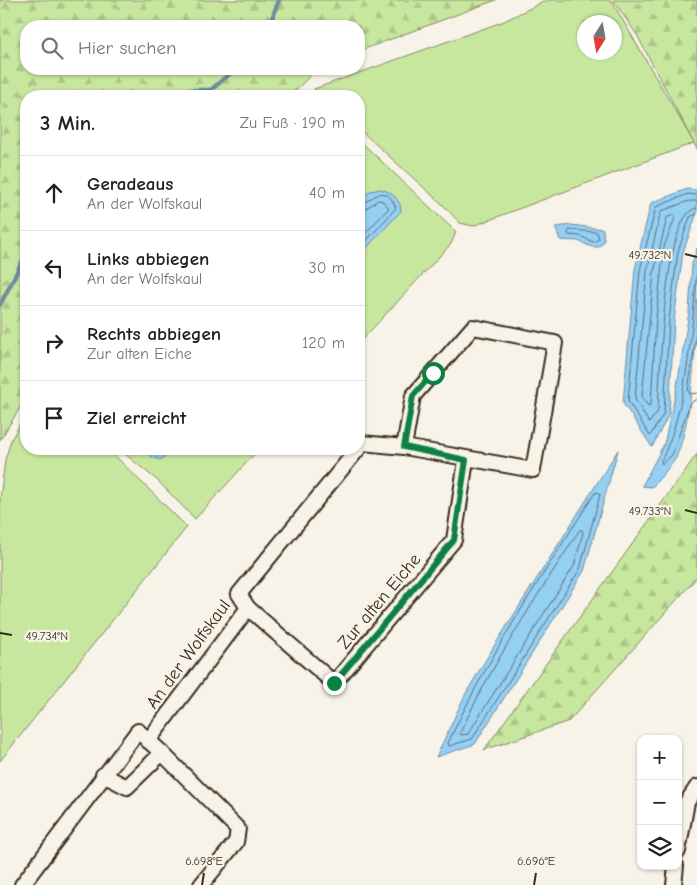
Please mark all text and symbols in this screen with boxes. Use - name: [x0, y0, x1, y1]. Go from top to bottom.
- north arrow: [577, 15, 622, 60]
- search box: [20, 20, 365, 75]
- icon: search: [38, 34, 66, 62]
- text: Hier suchen: [78, 37, 176, 59]
- text: 3 Min.: [40, 111, 95, 135]
- text: Zu Fuß · 190 m: [240, 114, 345, 132]
- text: Geradeaus: [87, 173, 173, 195]
- icon: ahead: [40, 179, 68, 207]
- text: 40 m: [309, 184, 345, 202]
- text: An der Wolfskaul: [87, 195, 202, 213]
- text: Links abbiegen: [87, 248, 209, 270]
- text: 49.732°N: [629, 248, 671, 262]
- icon: left: [40, 254, 68, 282]
- text: 30 m: [309, 259, 345, 277]
- text: An der Wolfskaul: [87, 270, 202, 288]
- text: Rechts abbiegen: [87, 323, 221, 345]
- icon: right: [40, 329, 68, 357]
- text: 120 m: [302, 334, 345, 352]
- text: Zur alten Eiche: [87, 345, 192, 363]
- route start: [422, 362, 445, 385]
- icon: arrive: [40, 404, 68, 432]
- text: Ziel erreicht: [87, 407, 186, 429]
- text: 49.733°N: [629, 504, 671, 518]
- street label: Zur alten Eiche: [333, 549, 425, 653]
- street label: An der Wolfskaul: [142, 596, 235, 713]
- text: 49.734°N: [26, 629, 68, 643]
- route end: [323, 672, 346, 695]
- map controls: [637, 735, 682, 870]
- button: +: [637, 735, 682, 780]
- button: −: [637, 780, 682, 825]
- button: layers: [637, 825, 682, 870]
- text: 6.698°E: [185, 854, 223, 868]
- text: 6.696°E: [517, 854, 555, 868]

